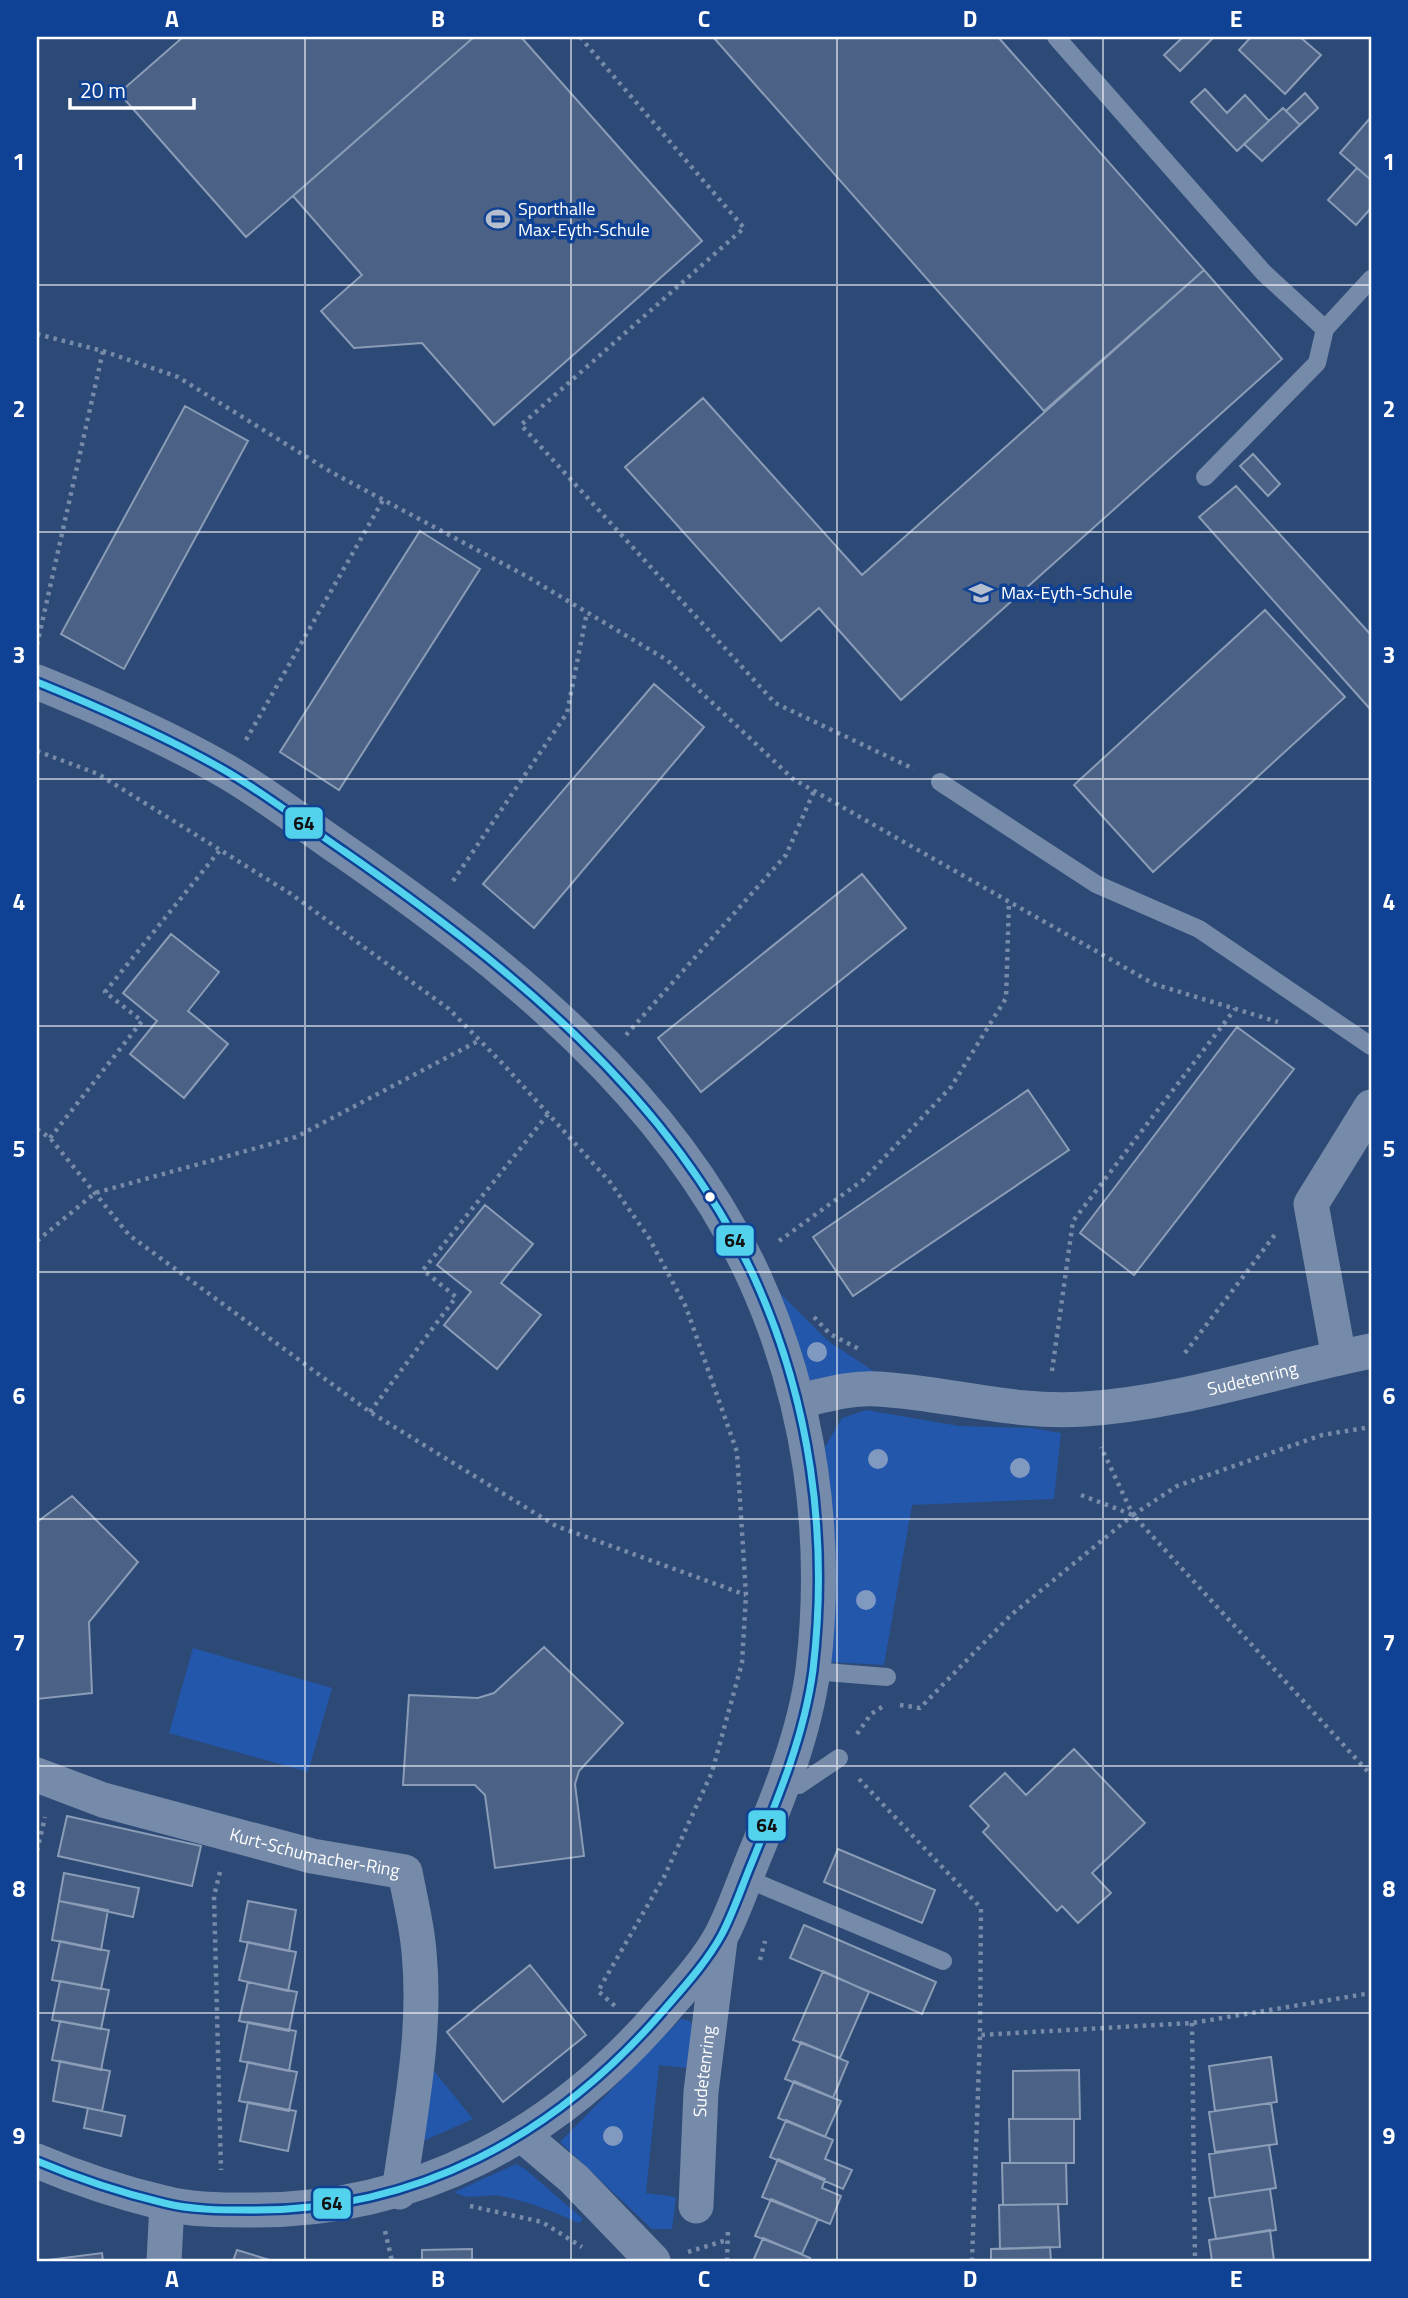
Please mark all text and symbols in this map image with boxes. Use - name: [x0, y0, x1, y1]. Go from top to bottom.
- text: A: [165, 1, 179, 36]
- text: B: [431, 1, 445, 36]
- text: C: [698, 1, 710, 36]
- text: D: [963, 1, 977, 36]
- text: E: [1230, 1, 1242, 36]
- scale bar: [70, 66, 194, 110]
- text: 20 m: [80, 74, 126, 106]
- text: 1: [13, 144, 25, 179]
- text: 1: [1383, 144, 1395, 179]
- place label: Sporthalle Max-Eyth-Schule: [518, 195, 650, 243]
- sports icon: Sporthalle Max-Eyth-Schule: [484, 205, 512, 233]
- text: 2: [13, 391, 25, 426]
- text: 2: [1383, 391, 1395, 426]
- school or university icon: Max-Eyth-Schule: [967, 579, 995, 607]
- place label: Max-Eyth-Schule: [1001, 579, 1133, 606]
- text: 3: [13, 637, 25, 672]
- text: 3: [1383, 637, 1395, 672]
- line badge: 64: [284, 806, 324, 840]
- text: 64: [293, 808, 315, 837]
- text: 4: [13, 884, 25, 919]
- text: 4: [1383, 884, 1395, 919]
- text: 5: [13, 1131, 25, 1166]
- text: 5: [1383, 1131, 1395, 1166]
- unlabelled marker: [703, 1190, 717, 1204]
- line badge: 64: [715, 1224, 755, 1257]
- text: 64: [724, 1225, 746, 1254]
- street label: Sudetenring: [1205, 1354, 1300, 1402]
- text: 6: [13, 1378, 26, 1413]
- text: 6: [1383, 1378, 1396, 1413]
- text: 7: [13, 1625, 25, 1660]
- text: 7: [1383, 1625, 1395, 1660]
- line badge: 64: [747, 1809, 787, 1842]
- text: 64: [756, 1810, 778, 1839]
- street label: Kurt-Schumacher-Ring: [227, 1820, 402, 1884]
- text: 8: [13, 1871, 26, 1906]
- text: 8: [1383, 1871, 1396, 1906]
- street label: Sudetenring: [686, 2024, 722, 2118]
- text: 9: [13, 2118, 26, 2153]
- text: 9: [1383, 2118, 1396, 2153]
- line badge: 64: [312, 2187, 352, 2220]
- text: 64: [321, 2188, 343, 2217]
- text: A: [165, 2261, 179, 2296]
- text: B: [431, 2261, 445, 2296]
- text: C: [698, 2261, 710, 2296]
- text: D: [963, 2261, 977, 2296]
- text: E: [1230, 2261, 1242, 2296]

